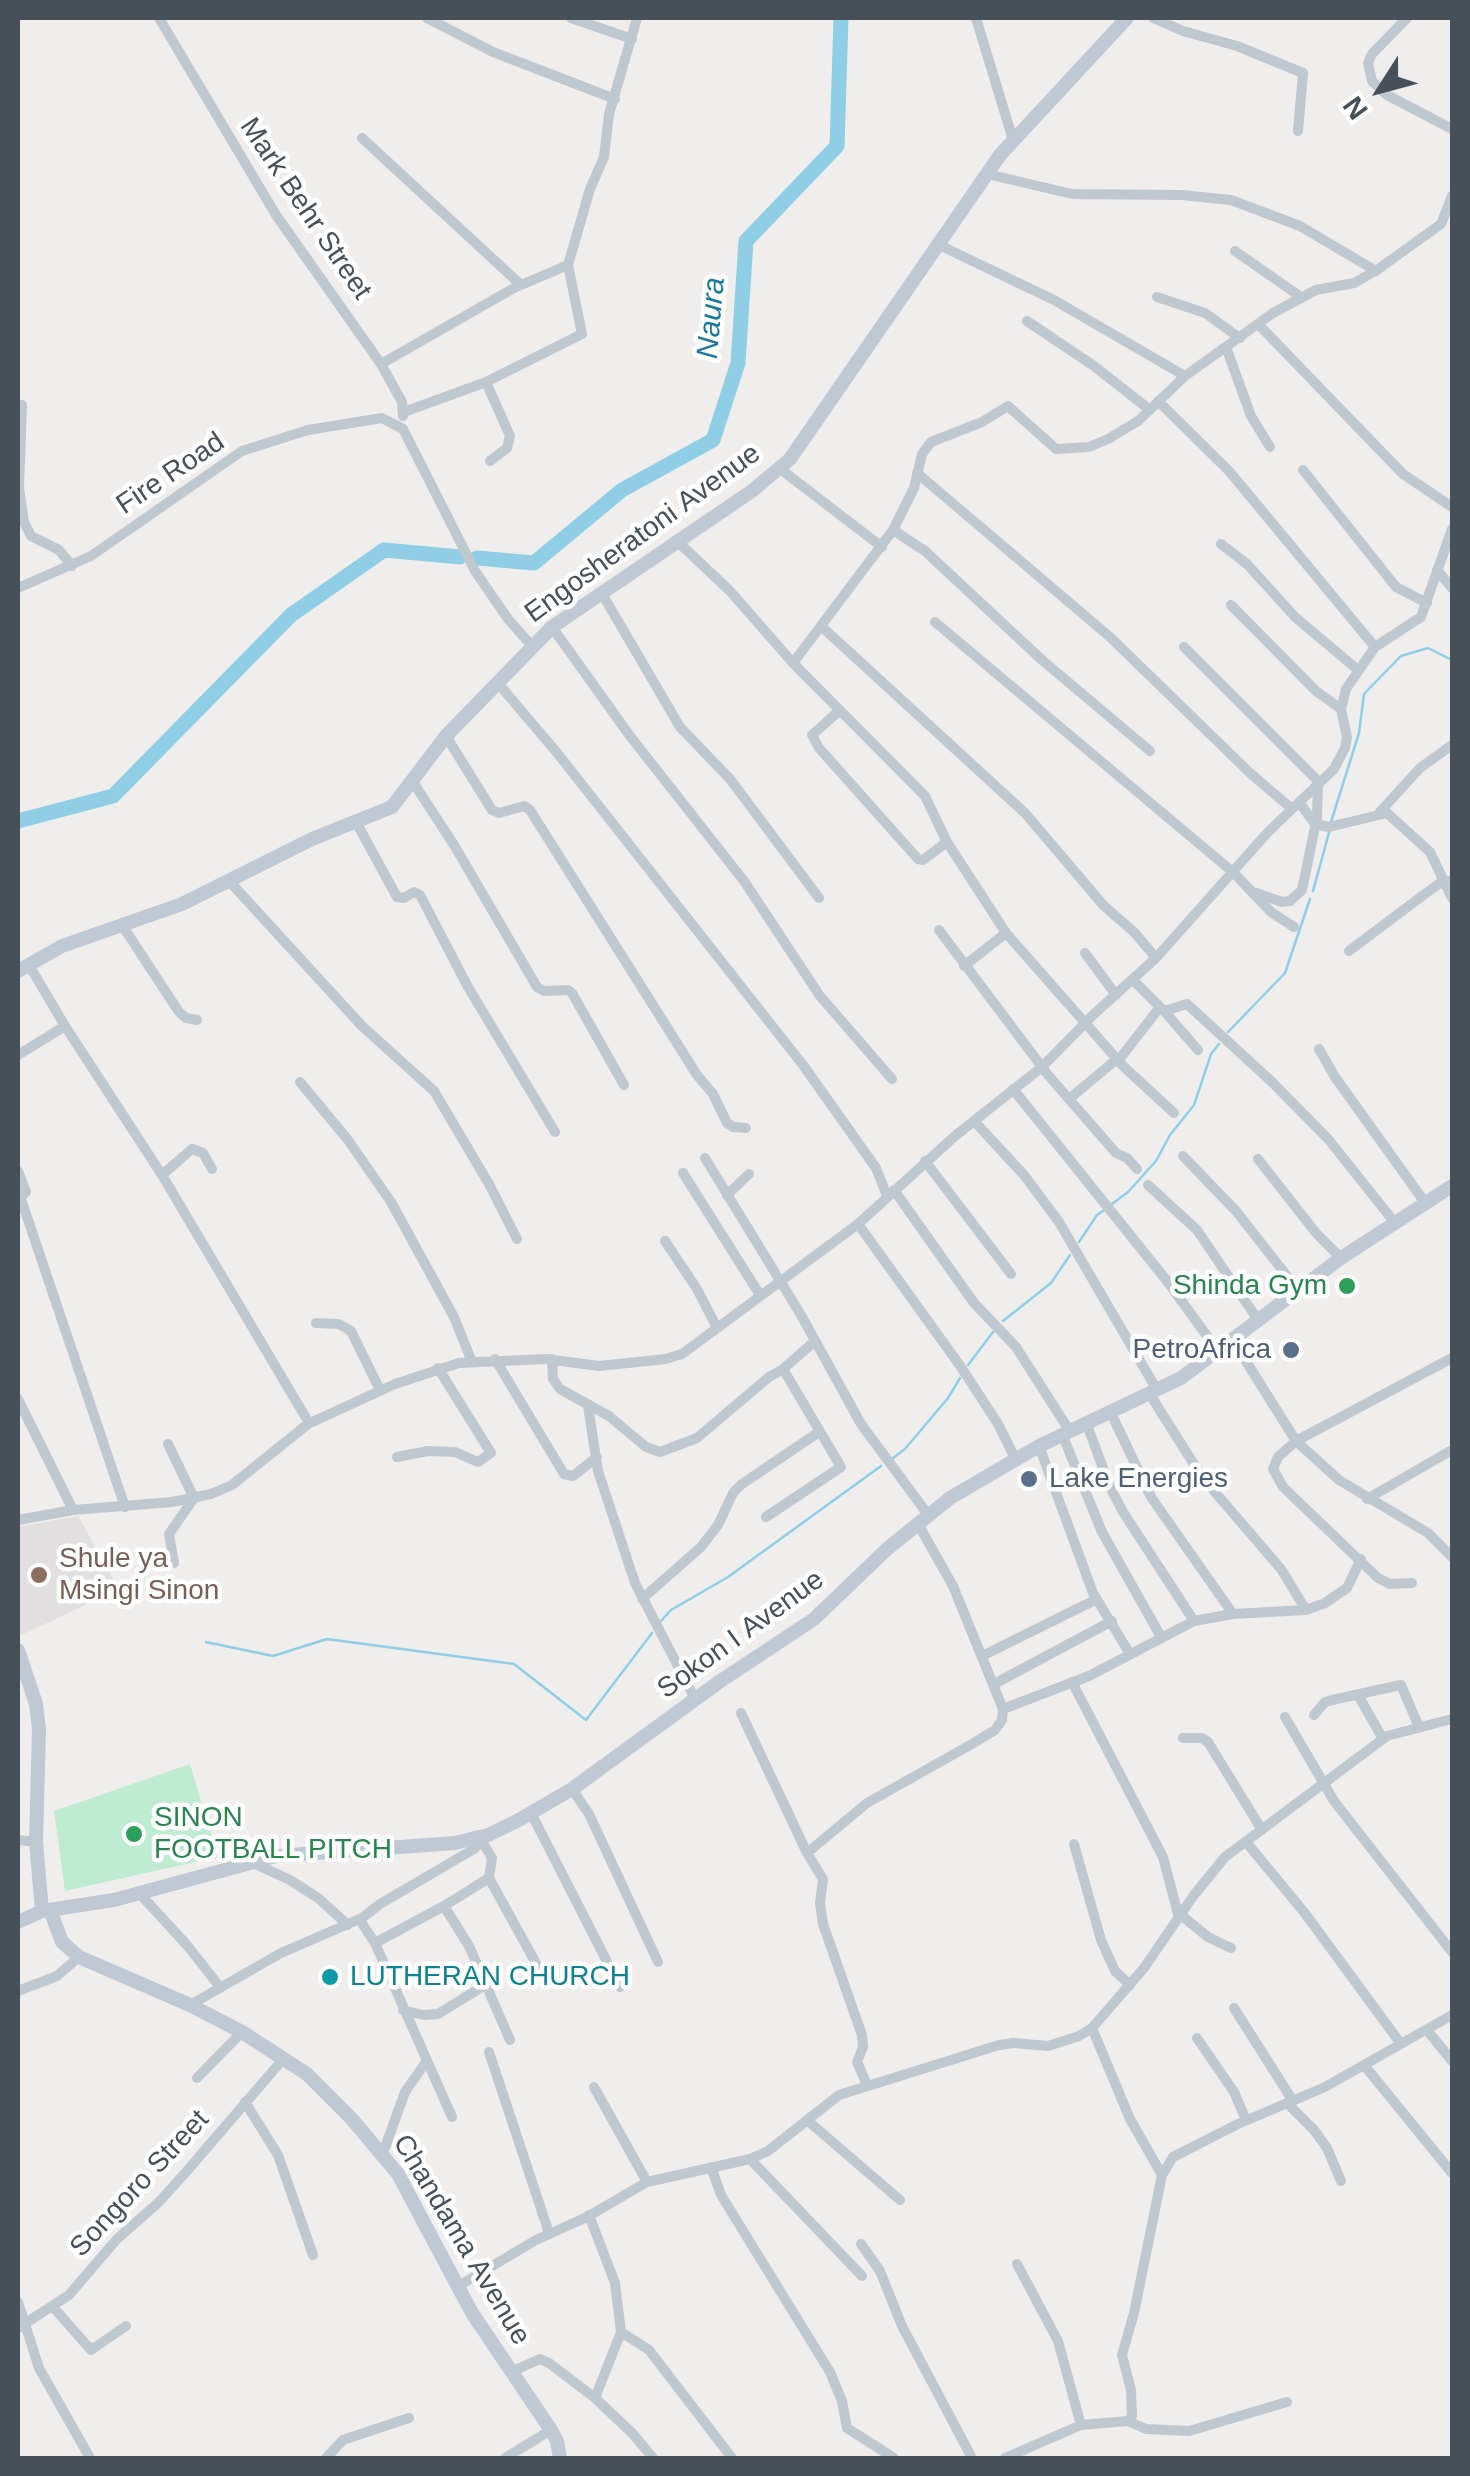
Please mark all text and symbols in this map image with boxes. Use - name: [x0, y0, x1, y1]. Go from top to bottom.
- north arrow: [1330, 40, 1430, 140]
- text: N: [1337, 91, 1374, 125]
- street label: Mark Behr Street: [232, 112, 378, 306]
- water label: Naura: [691, 276, 733, 360]
- street label: Fire Road: [111, 426, 231, 522]
- street label: Engosheratoni Avenue: [519, 437, 767, 631]
- place label: Shinda Gym: [1173, 1269, 1327, 1303]
- marker: Shinda Gym: [1336, 1275, 1358, 1297]
- place label: PetroAfrica: [1133, 1333, 1271, 1367]
- marker: PetroAfrica: [1280, 1339, 1302, 1361]
- place label: Lake Energies: [1049, 1462, 1228, 1496]
- marker: Lake Energies: [1018, 1468, 1040, 1490]
- place label: Shule ya Msingi Sinon: [59, 1542, 219, 1608]
- street label: Sokon I Avenue: [651, 1563, 831, 1707]
- marker: Shule ya Msingi Sinon: [28, 1564, 50, 1586]
- place label: SINON FOOTBALL PITCH: [154, 1801, 392, 1867]
- marker: SINON FOOTBALL PITCH: [123, 1823, 145, 1845]
- place label: LUTHERAN CHURCH: [350, 1960, 630, 1994]
- marker: LUTHERAN CHURCH: [319, 1966, 341, 1988]
- street label: Songoro Street: [63, 2104, 217, 2264]
- street label: Chandama Avenue: [385, 2129, 537, 2351]

